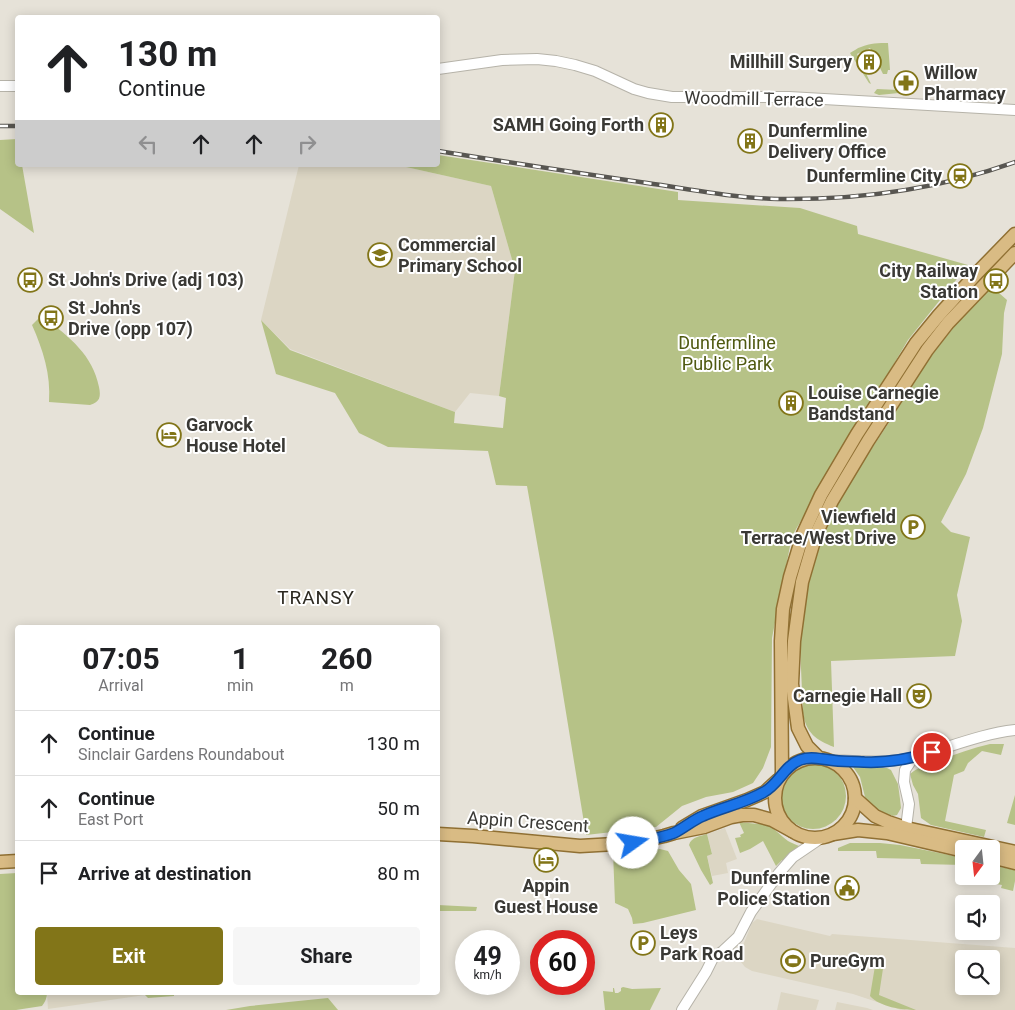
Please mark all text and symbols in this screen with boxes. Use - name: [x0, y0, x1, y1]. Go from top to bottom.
- text: 130 m: [118, 34, 217, 75]
- icon: ahead: [35, 35, 100, 100]
- building icon: Millhill Surgery: [856, 49, 882, 75]
- place label: Millhill Surgery: [730, 51, 853, 72]
- place label: Willow Pharmacy: [924, 62, 1007, 104]
- pharmacy icon: Willow Pharmacy: [893, 70, 919, 96]
- text: Continue: [118, 76, 206, 101]
- street label: Woodmill Terrace: [684, 87, 824, 110]
- building icon: SAMH Going Forth: [648, 112, 674, 138]
- place label: SAMH Going Forth: [493, 114, 644, 135]
- place label: Dunfermline Delivery Office: [768, 120, 886, 162]
- building icon: Dunfermline Delivery Office: [737, 128, 763, 154]
- icon: left: [134, 130, 162, 158]
- icon: ahead: [187, 130, 215, 158]
- icon: ahead: [240, 130, 268, 158]
- icon: right: [293, 130, 321, 158]
- station icon: Dunfermline City: [947, 163, 973, 189]
- place label: Dunfermline City: [806, 165, 943, 186]
- place label: Commercial Primary School: [398, 234, 522, 276]
- school or university icon: Commercial Primary School: [367, 242, 393, 268]
- place label: City Railway Station: [879, 260, 979, 302]
- bus stop icon: St John's Drive (adj 103): [17, 267, 43, 293]
- bus stop icon: City Railway Station: [983, 268, 1009, 294]
- place label: St John's Drive (adj 103): [48, 269, 244, 291]
- place label: St John's Drive (opp 107): [68, 297, 193, 340]
- bus stop icon: St John's Drive (opp 107): [38, 305, 64, 331]
- park label: Dunfermline Public Park: [678, 332, 776, 374]
- place label: Louise Carnegie Bandstand: [808, 382, 939, 424]
- building icon: Louise Carnegie Bandstand: [778, 390, 804, 416]
- place label: Garvock House Hotel: [186, 414, 286, 456]
- hotel icon: Garvock House Hotel: [156, 422, 182, 448]
- place label: Viewfield Terrace/West Drive: [741, 506, 896, 548]
- parking icon: Viewfield Terrace/West Drive: [900, 514, 926, 540]
- district label: TRANSY: [277, 586, 355, 609]
- text: 07:05: [82, 641, 160, 676]
- text: 1: [232, 641, 249, 676]
- text: 260: [321, 641, 373, 676]
- text: Arrival: [98, 676, 144, 695]
- text: min: [227, 676, 254, 695]
- text: m: [340, 676, 354, 695]
- theatre icon: Carnegie Hall: [906, 683, 932, 709]
- place label: Carnegie Hall: [793, 685, 902, 706]
- text: Continue: [78, 722, 155, 745]
- icon: ahead: [35, 729, 63, 757]
- pin: [911, 731, 953, 773]
- text: 130 m: [367, 732, 420, 755]
- icon: arrive: [918, 738, 946, 766]
- text: Sinclair Gardens Roundabout: [78, 745, 284, 764]
- text: Continue: [78, 787, 155, 810]
- icon: ahead: [35, 794, 63, 822]
- text: 50 m: [377, 797, 420, 820]
- street label: Appin Crescent: [466, 807, 590, 836]
- text: East Port: [78, 810, 143, 829]
- position arrow: [606, 816, 658, 868]
- north arrow: [955, 840, 1000, 885]
- map controls: [955, 840, 1000, 995]
- hotel icon: Appin Guest House: [533, 847, 559, 873]
- icon: arrive: [35, 859, 63, 887]
- text: Arrive at destination: [78, 862, 251, 885]
- text: 80 m: [377, 862, 420, 885]
- place label: Dunfermline Police Station: [717, 867, 830, 909]
- place label: Appin Guest House: [494, 875, 598, 917]
- public building icon: Dunfermline Police Station: [834, 875, 860, 901]
- button: sound: [955, 895, 1000, 940]
- place label: Leys Park Road: [660, 922, 743, 964]
- button: Exit: [35, 927, 223, 985]
- button: Share: [233, 927, 420, 985]
- speed limit sign: 60: [530, 930, 595, 995]
- parking icon: Leys Park Road: [630, 930, 656, 956]
- text: 49: [473, 942, 502, 971]
- sports icon: PureGym: [780, 948, 806, 974]
- place label: PureGym: [810, 950, 885, 971]
- button: search: [955, 950, 1000, 995]
- text: km/h: [473, 968, 502, 982]

